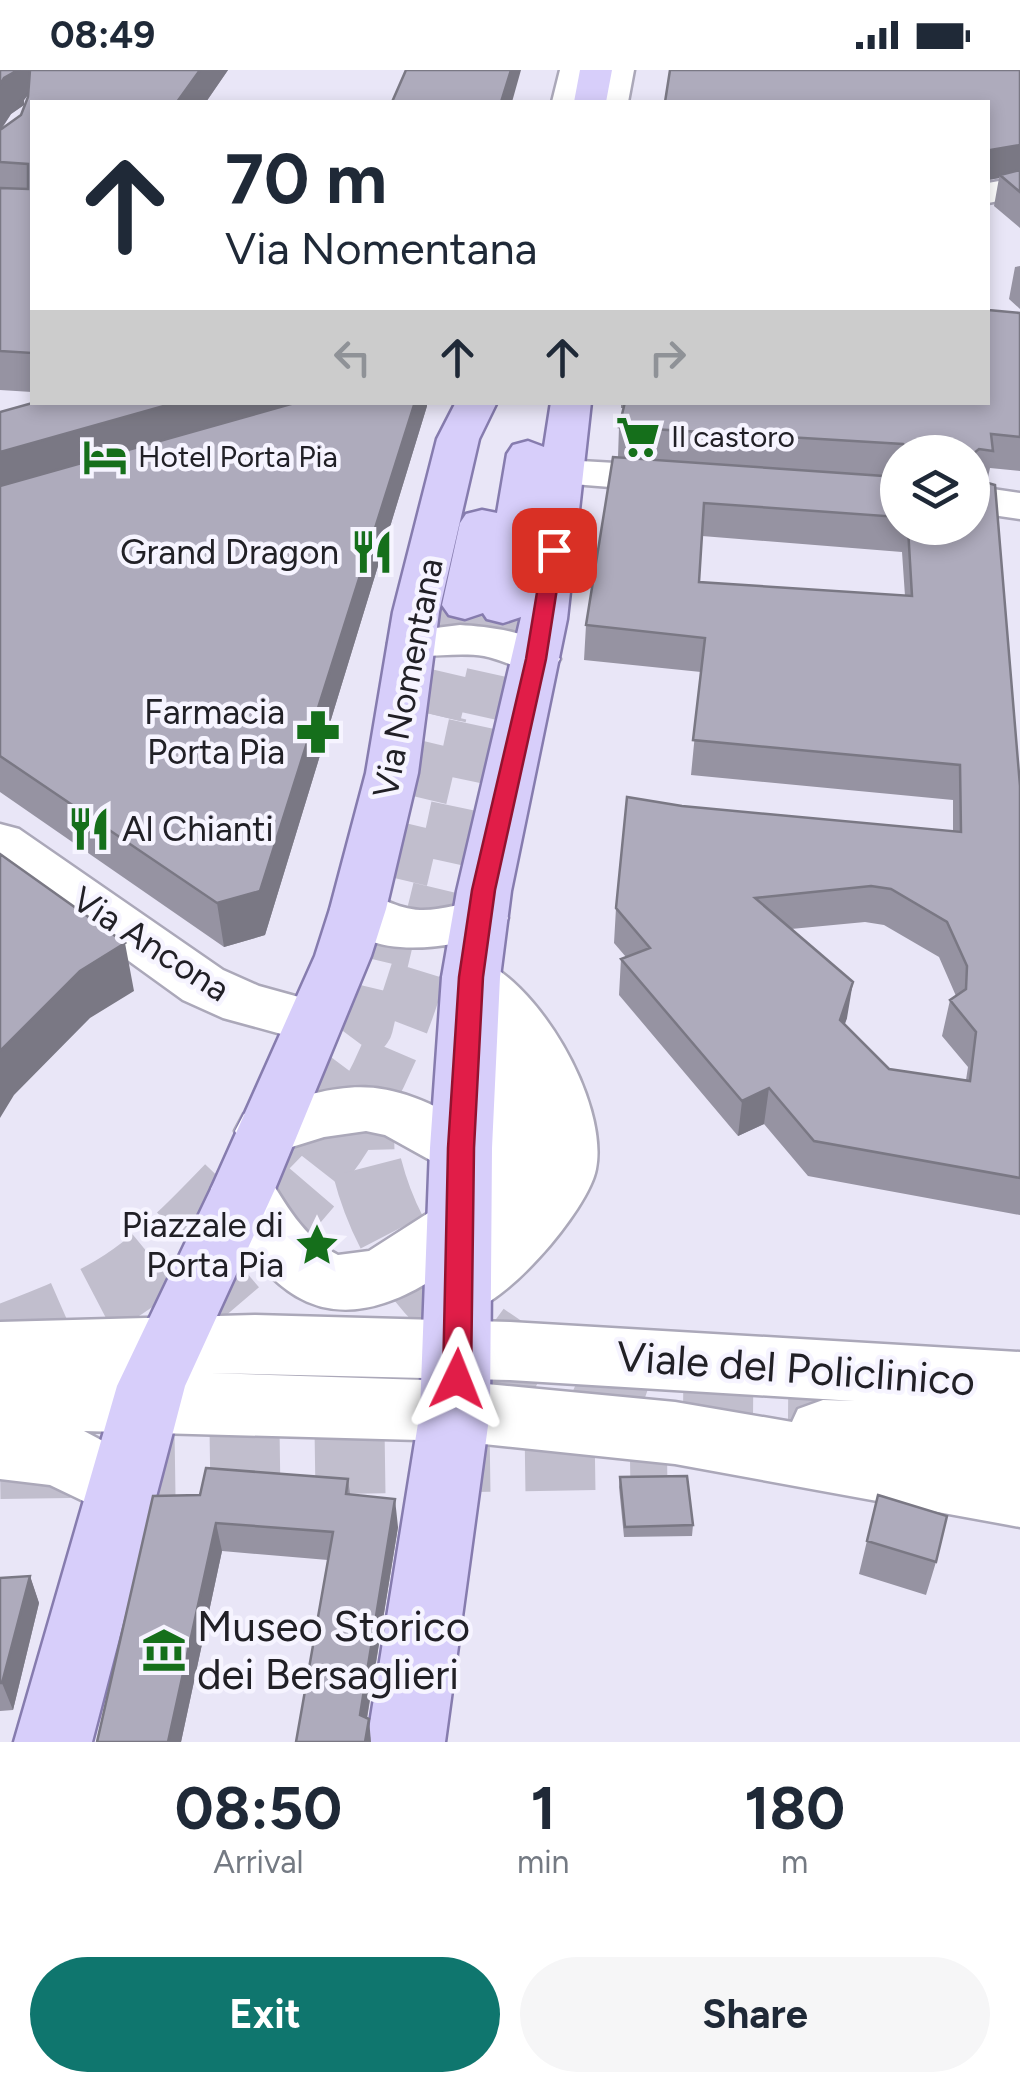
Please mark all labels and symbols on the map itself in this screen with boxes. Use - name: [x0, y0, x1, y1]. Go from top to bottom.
- supermarket icon: Il castoro: [614, 413, 662, 461]
- place label: Il castoro: [671, 418, 795, 455]
- hotel icon: Hotel Porta Pia: [81, 433, 129, 481]
- place label: Hotel Porta Pia: [138, 438, 338, 475]
- pin: [512, 508, 597, 593]
- restaurant icon: Grand Dragon: [348, 528, 396, 576]
- place label: Grand Dragon: [120, 531, 339, 573]
- street label: Via Nomentana: [364, 555, 452, 801]
- place label: Farmacia Porta Pia: [144, 691, 285, 773]
- pharmacy icon: Farmacia Porta Pia: [294, 708, 342, 756]
- restaurant icon: Al Chianti: [65, 805, 113, 853]
- place label: Al Chianti: [122, 808, 274, 850]
- street label: Via Ancona: [65, 878, 237, 1010]
- place label: Piazzale di Porta Pia: [121, 1204, 284, 1286]
- place icon: Piazzale di Porta Pia: [293, 1221, 341, 1269]
- position arrow: [405, 1327, 509, 1431]
- street label: Viale del Policlinico: [615, 1331, 977, 1406]
- place label: Museo Storico dei Bersaglieri: [197, 1601, 470, 1700]
- museum icon: Museo Storico dei Bersaglieri: [140, 1626, 188, 1674]

